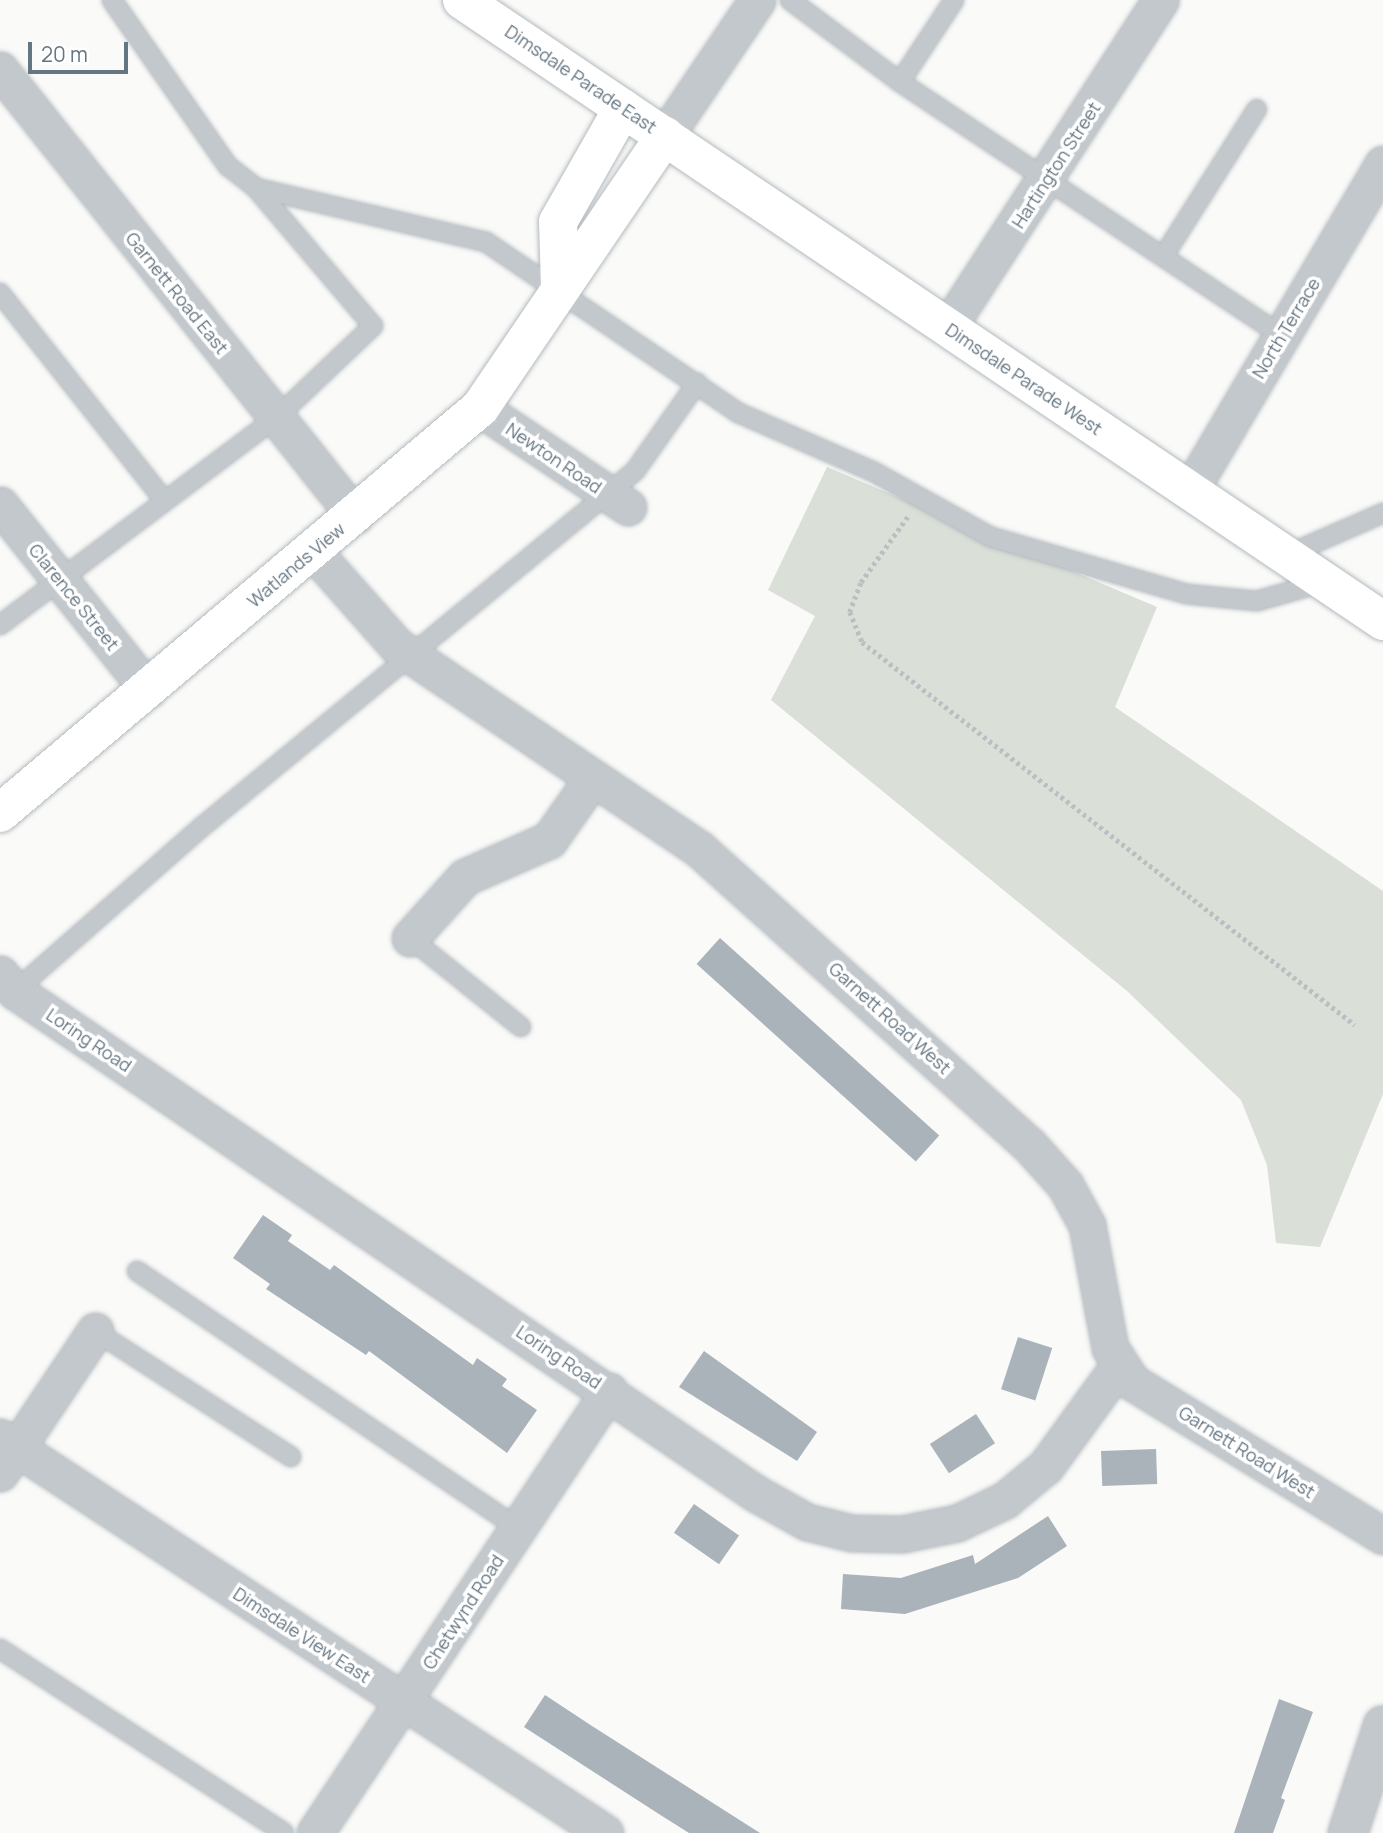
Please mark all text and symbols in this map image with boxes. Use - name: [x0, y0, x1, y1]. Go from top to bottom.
- street label: Dimsdale Parade East: [501, 20, 661, 138]
- scale bar: [32, 28, 131, 72]
- text: 20 m: [41, 40, 88, 68]
- street label: Hartington Street: [1007, 98, 1105, 232]
- street label: Garnett Road East: [121, 228, 233, 358]
- street label: North Terrace: [1247, 274, 1325, 382]
- street label: Dimsdale Parade West: [942, 319, 1106, 439]
- street label: Newton Road: [502, 418, 606, 498]
- street label: Watlands View: [243, 518, 349, 612]
- street label: Clarence Street: [24, 539, 124, 655]
- street label: Garnett Road West: [825, 958, 955, 1078]
- street label: Loring Road: [42, 1004, 136, 1076]
- street label: Loring Road: [512, 1321, 606, 1393]
- street label: Garnett Road West: [1175, 1401, 1319, 1503]
- street label: Chetwynd Road: [418, 1551, 508, 1673]
- street label: Dimsdale View East: [229, 1583, 375, 1687]

